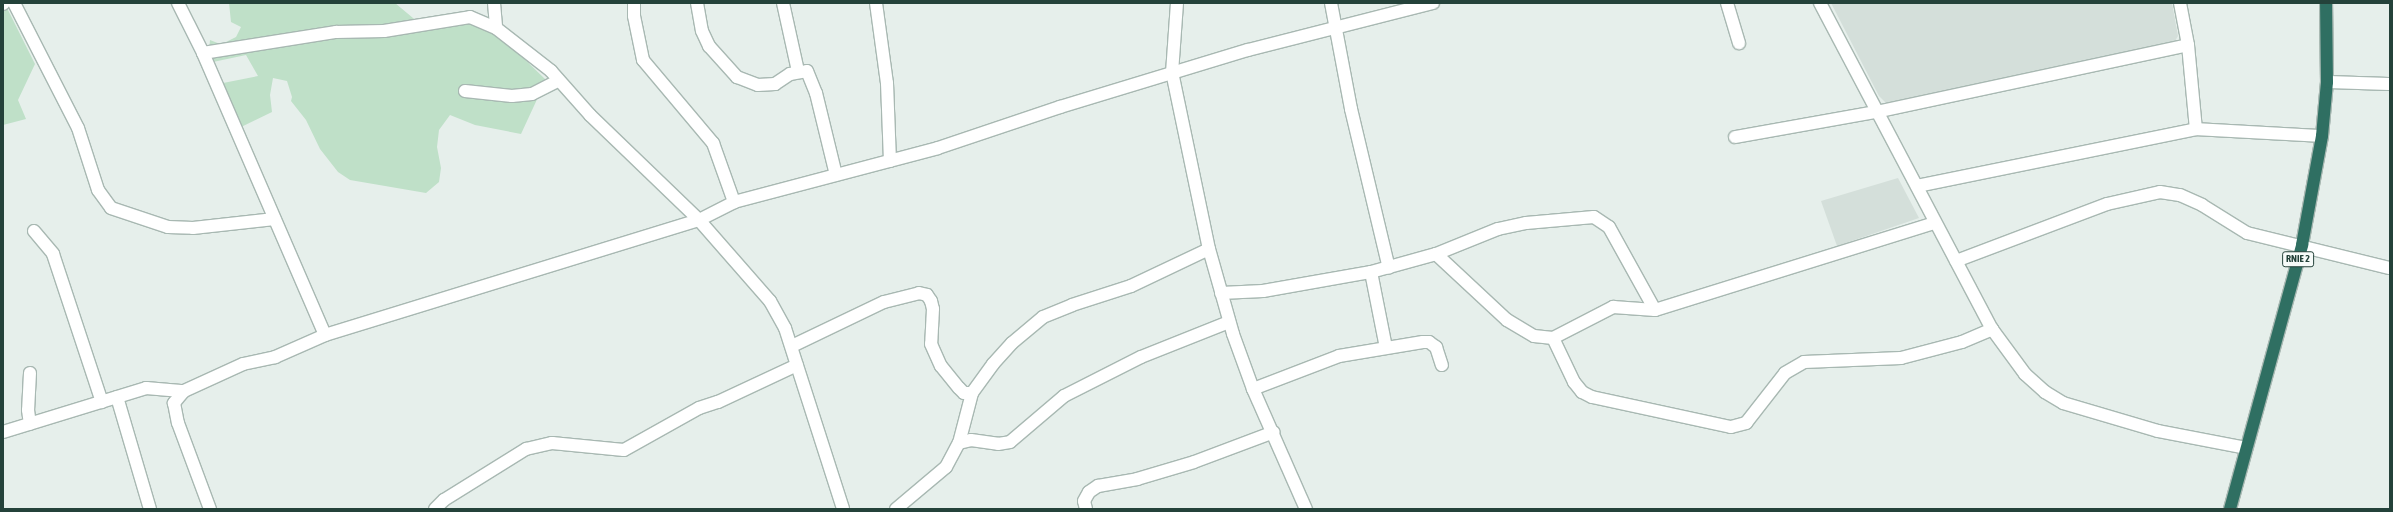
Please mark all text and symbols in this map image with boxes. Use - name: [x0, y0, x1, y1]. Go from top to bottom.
- road number: RNIE 2: [2282, 251, 2314, 267]

